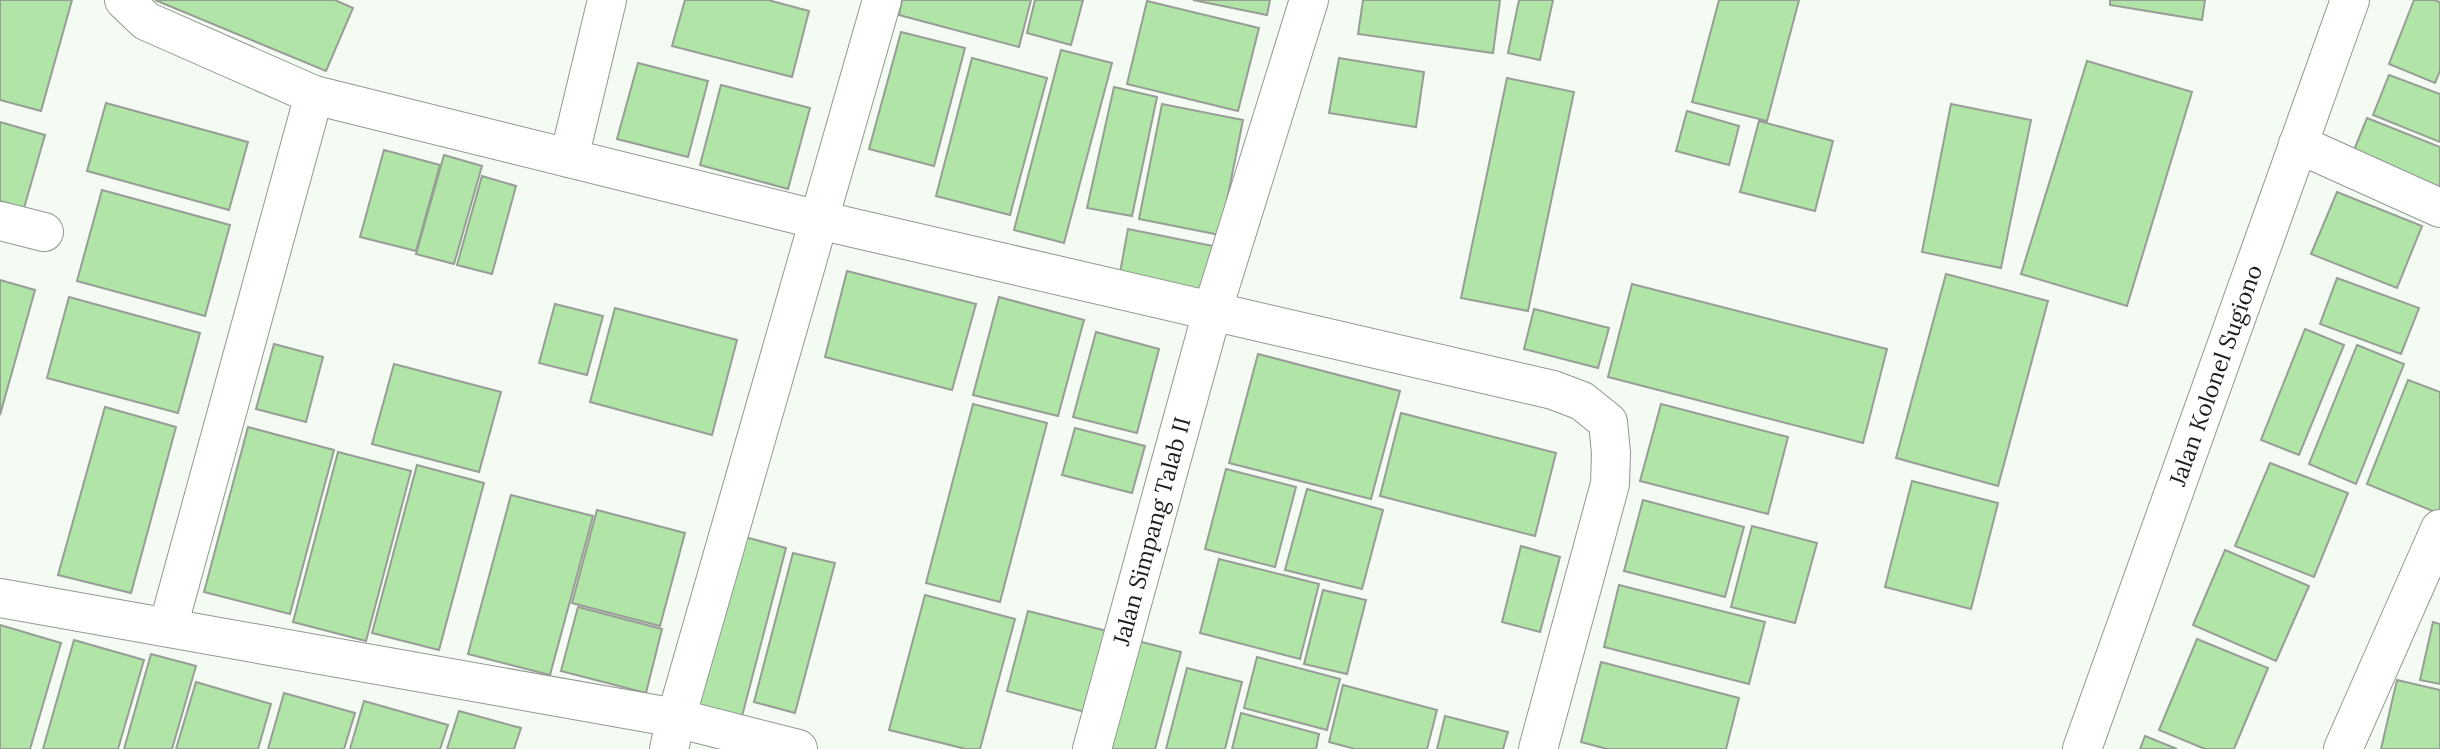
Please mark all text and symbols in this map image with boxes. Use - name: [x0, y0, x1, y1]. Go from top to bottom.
- street label: Jalan Kolonel Sugiono: [2162, 261, 2268, 491]
- street label: Jalan Simpang Talab II: [1106, 413, 1197, 649]

